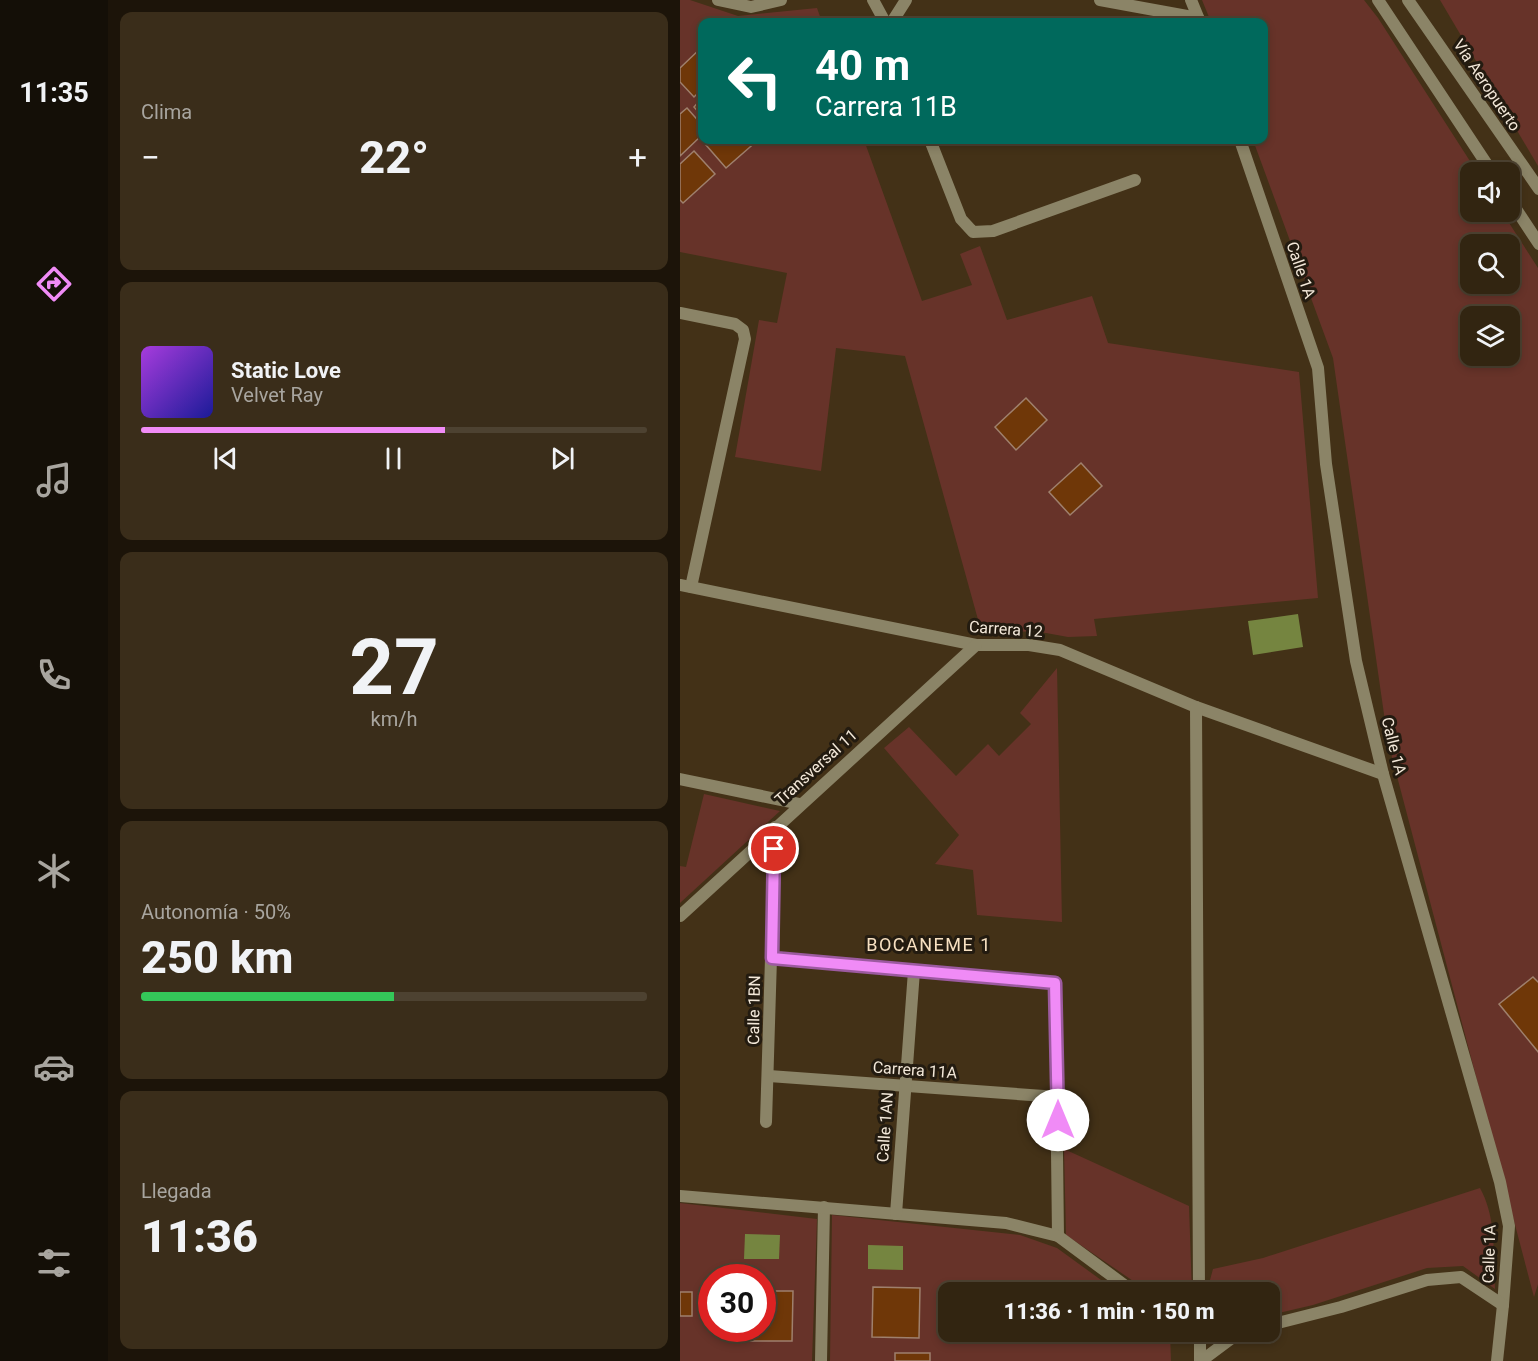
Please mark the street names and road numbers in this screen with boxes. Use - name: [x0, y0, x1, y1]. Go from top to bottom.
- street label: Vía Aeropuerto: [1449, 36, 1525, 134]
- street label: Calle 1A: [1282, 239, 1320, 301]
- street label: Carrera 12: [968, 617, 1044, 641]
- street label: Calle 1A: [1378, 715, 1410, 777]
- street label: Transversal 11: [771, 725, 861, 809]
- street label: Calle 1BN: [744, 975, 764, 1045]
- street label: Carrera 11A: [872, 1058, 958, 1082]
- street label: Calle 1AN: [873, 1091, 897, 1163]
- street label: Calle 1A: [1478, 1224, 1500, 1284]

